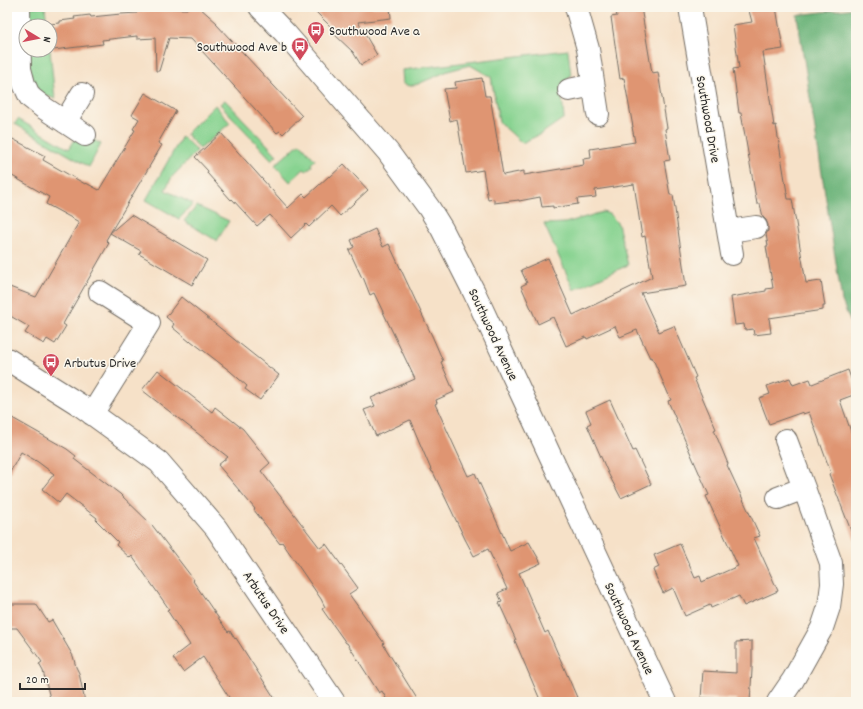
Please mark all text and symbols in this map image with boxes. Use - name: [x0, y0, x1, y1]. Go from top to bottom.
- north arrow: [18, 18, 58, 58]
- bus stop icon: Southwood Ave a: [306, 20, 326, 45]
- place label: Southwood Ave a: [329, 22, 420, 42]
- text: N: [37, 35, 54, 44]
- bus stop icon: Southwood Ave b: [290, 36, 310, 61]
- place label: Southwood Ave b: [197, 38, 287, 58]
- street label: Southwood Drive: [690, 74, 725, 165]
- street label: Southwood Avenue: [462, 285, 522, 384]
- bus stop icon: Arbutus Drive: [41, 352, 61, 377]
- place label: Arbutus Drive: [64, 354, 136, 374]
- street label: Arbutus Drive: [237, 568, 294, 639]
- street label: Southwood Avenue: [598, 579, 658, 678]
- scale bar: [20, 665, 85, 691]
- text: 20 m: [26, 672, 49, 689]

